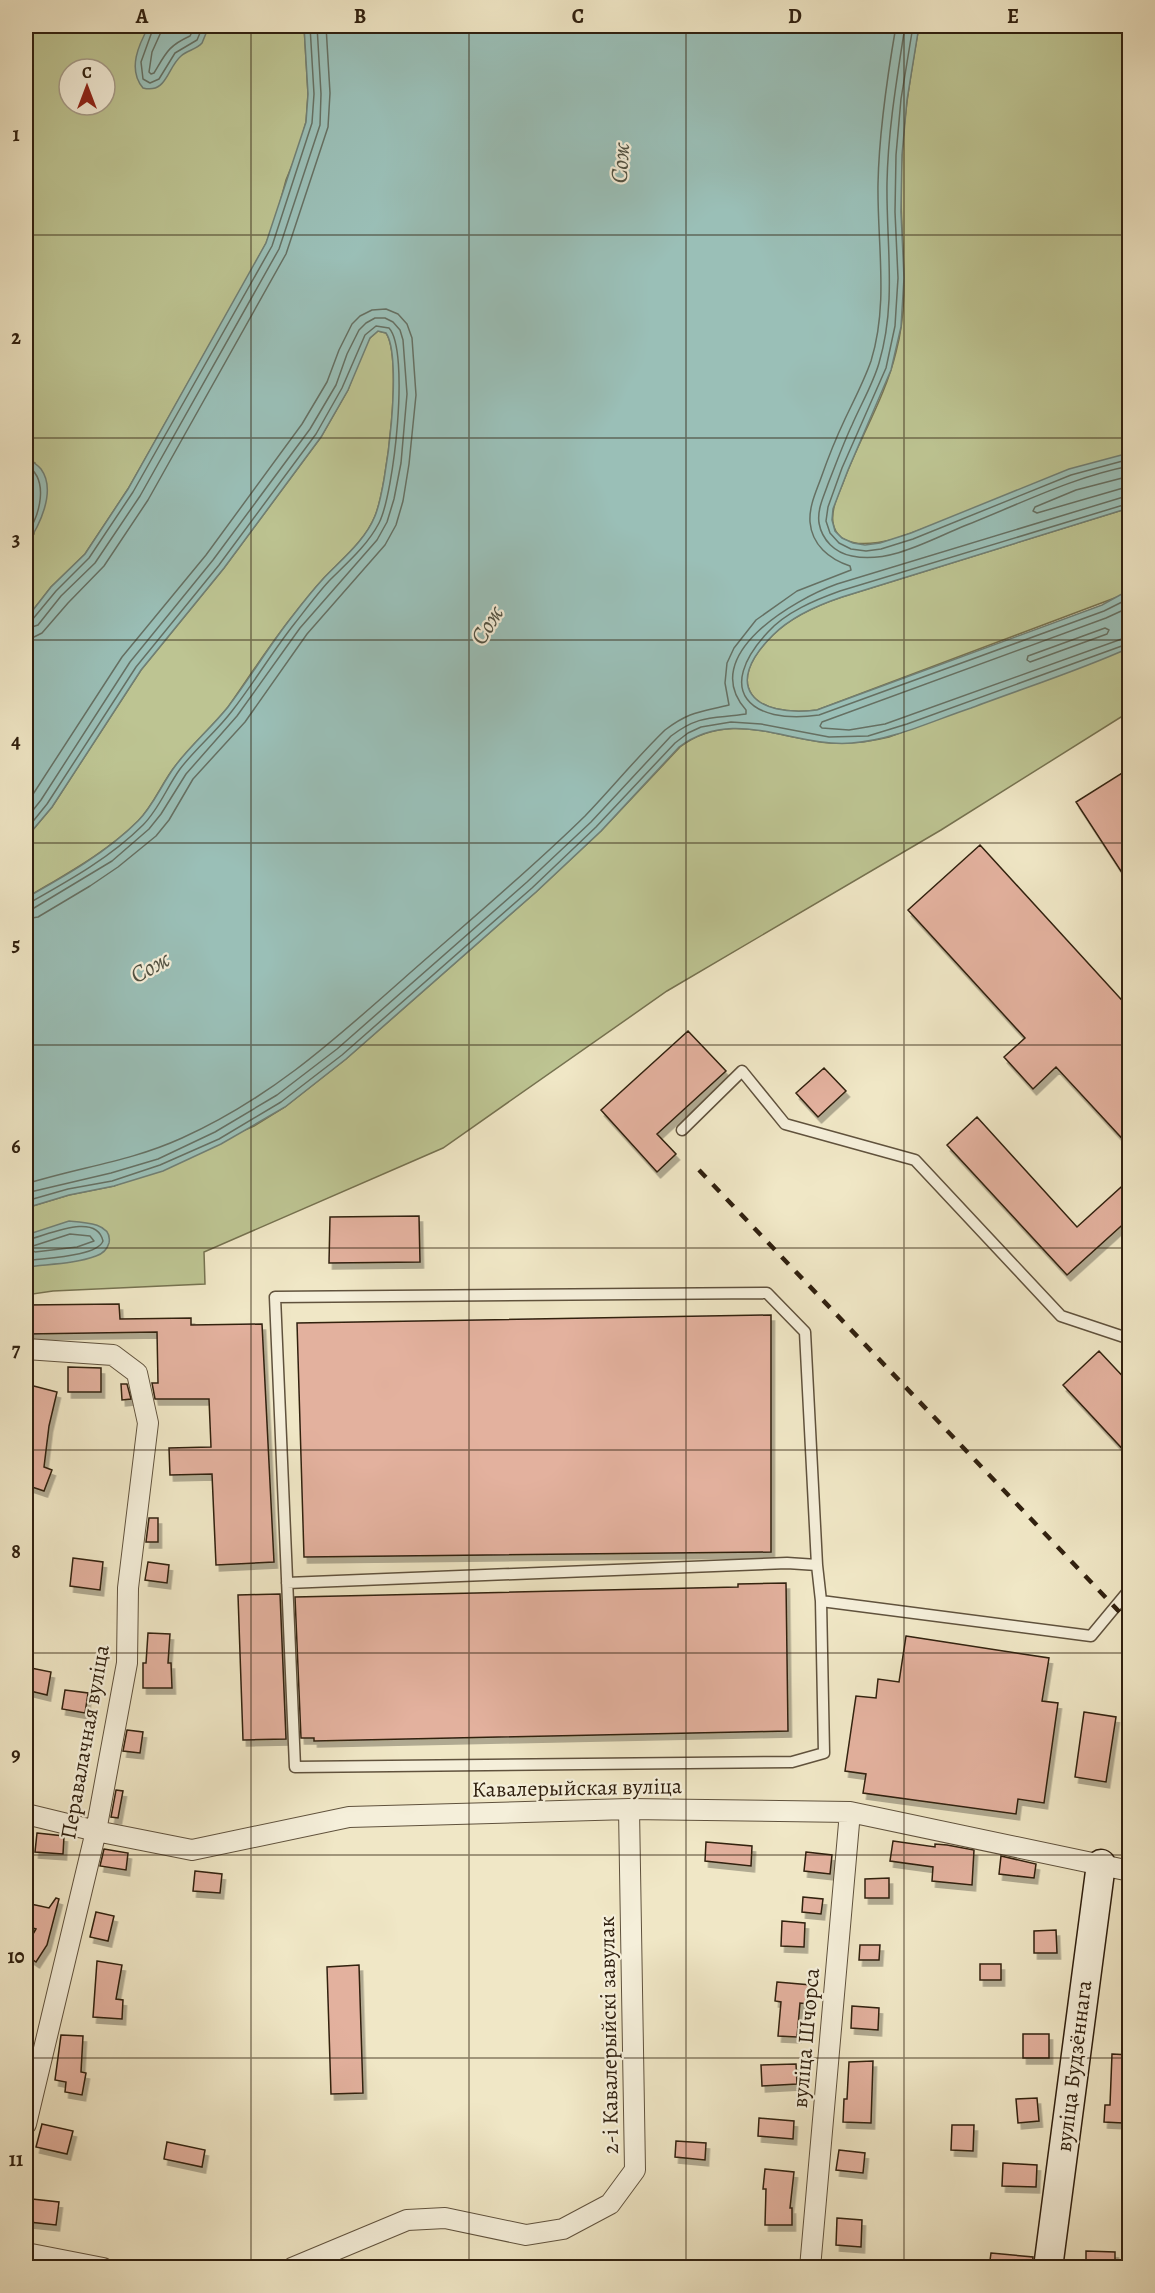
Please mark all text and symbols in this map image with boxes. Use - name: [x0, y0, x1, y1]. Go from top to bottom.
- text: A: [135, 3, 149, 30]
- text: B: [354, 3, 366, 30]
- text: C: [572, 3, 584, 30]
- text: D: [788, 3, 802, 30]
- text: E: [1007, 3, 1019, 30]
- north arrow: [57, 57, 117, 117]
- text: С: [82, 62, 92, 84]
- text: 1: [12, 121, 20, 148]
- water label: Сож: [603, 141, 637, 184]
- text: 2: [11, 324, 21, 351]
- text: 3: [12, 526, 20, 553]
- water label: Сож: [463, 599, 512, 651]
- text: 4: [11, 728, 21, 755]
- text: 5: [12, 931, 20, 958]
- water label: Сож: [124, 943, 176, 991]
- text: 6: [11, 1133, 21, 1160]
- text: 7: [12, 1336, 21, 1363]
- text: 8: [11, 1538, 21, 1565]
- street label: Перавалачная вуліца: [53, 1642, 117, 1842]
- text: 9: [11, 1741, 21, 1768]
- street label: Кавалерыйская вуліца: [472, 1771, 683, 1805]
- street label: 2-і Кавалерыйскі завулак: [592, 1916, 626, 2154]
- text: 10: [7, 1943, 25, 1970]
- street label: вуліца Шчорса: [785, 1966, 827, 2109]
- street label: вуліца Будзённага: [1049, 1978, 1100, 2154]
- text: 11: [9, 2146, 23, 2173]

